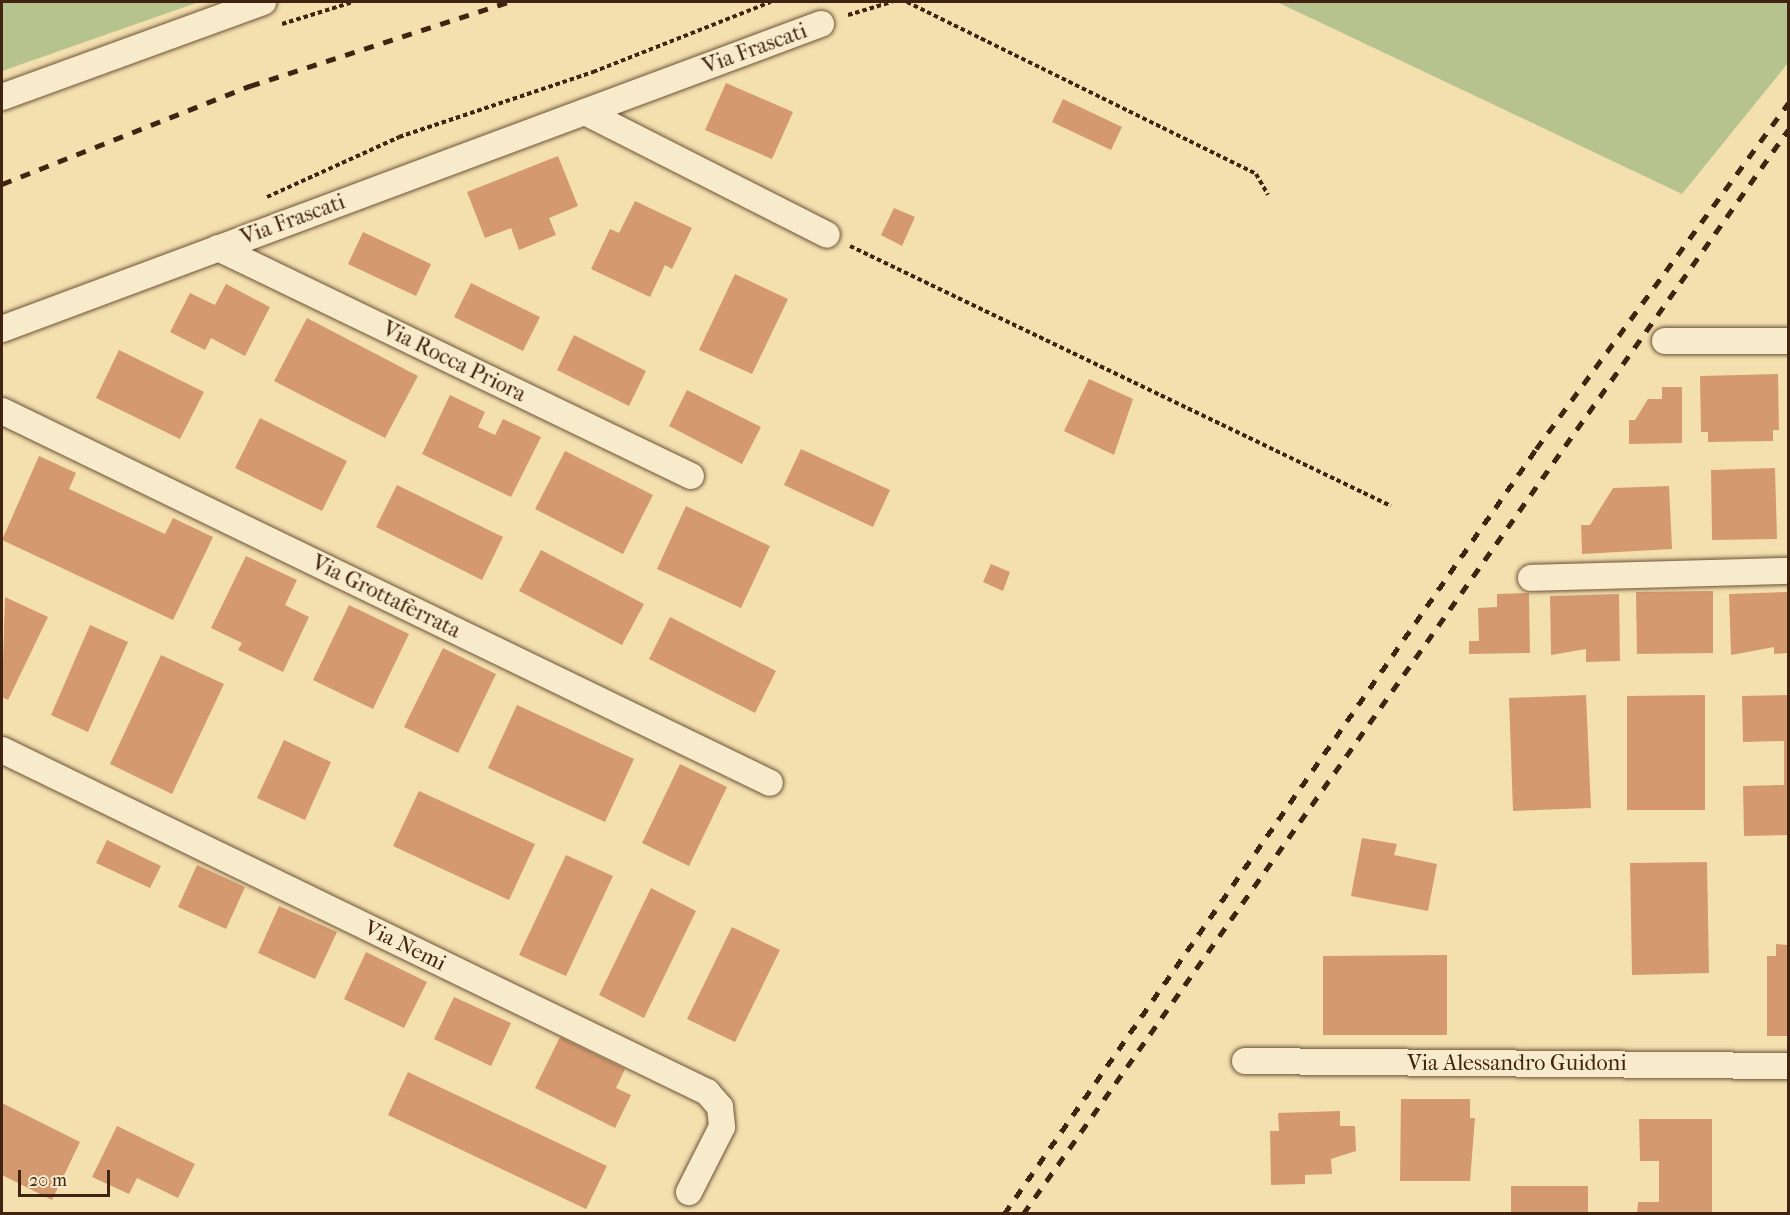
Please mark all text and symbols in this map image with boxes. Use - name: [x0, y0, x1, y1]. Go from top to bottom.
- street label: Via Frascati: [699, 18, 811, 80]
- street label: Via Frascati: [237, 189, 349, 251]
- street label: Via Rocca Priora: [378, 316, 530, 408]
- street label: Via Grottaferrata: [307, 550, 465, 644]
- street label: Via Nemi: [360, 915, 450, 977]
- street label: Via Alessandro Guidoni: [1407, 1051, 1627, 1077]
- scale bar: [21, 1158, 112, 1196]
- text: 20 m: [29, 1170, 67, 1191]

